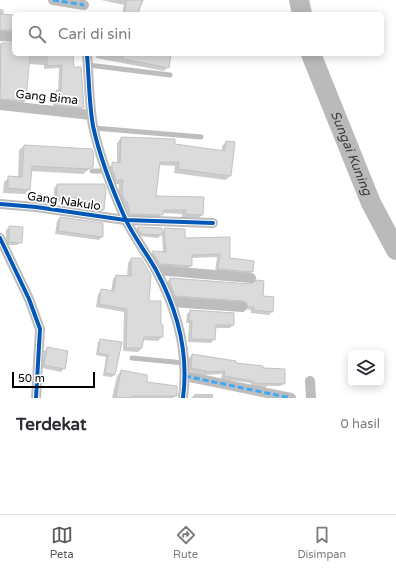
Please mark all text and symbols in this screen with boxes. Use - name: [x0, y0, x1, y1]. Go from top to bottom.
- search box: [12, 12, 384, 56]
- icon: search: [26, 23, 48, 45]
- text: Cari di sini: [58, 25, 131, 43]
- street label: Gang Bima: [15, 87, 79, 107]
- water label: Sungai Kuning: [327, 109, 375, 199]
- street label: Gang Nakulo: [26, 189, 102, 213]
- map controls: [348, 350, 384, 386]
- button: layers: [348, 350, 384, 386]
- scale bar: [12, 370, 95, 389]
- text: 50 m: [18, 372, 45, 385]
- text: Terdekat: [16, 414, 86, 435]
- text: 0 hasil: [341, 416, 380, 432]
- tab: Peta: [50, 524, 74, 561]
- tab: Rute: [173, 524, 198, 561]
- tab: Disimpan: [297, 524, 346, 561]

